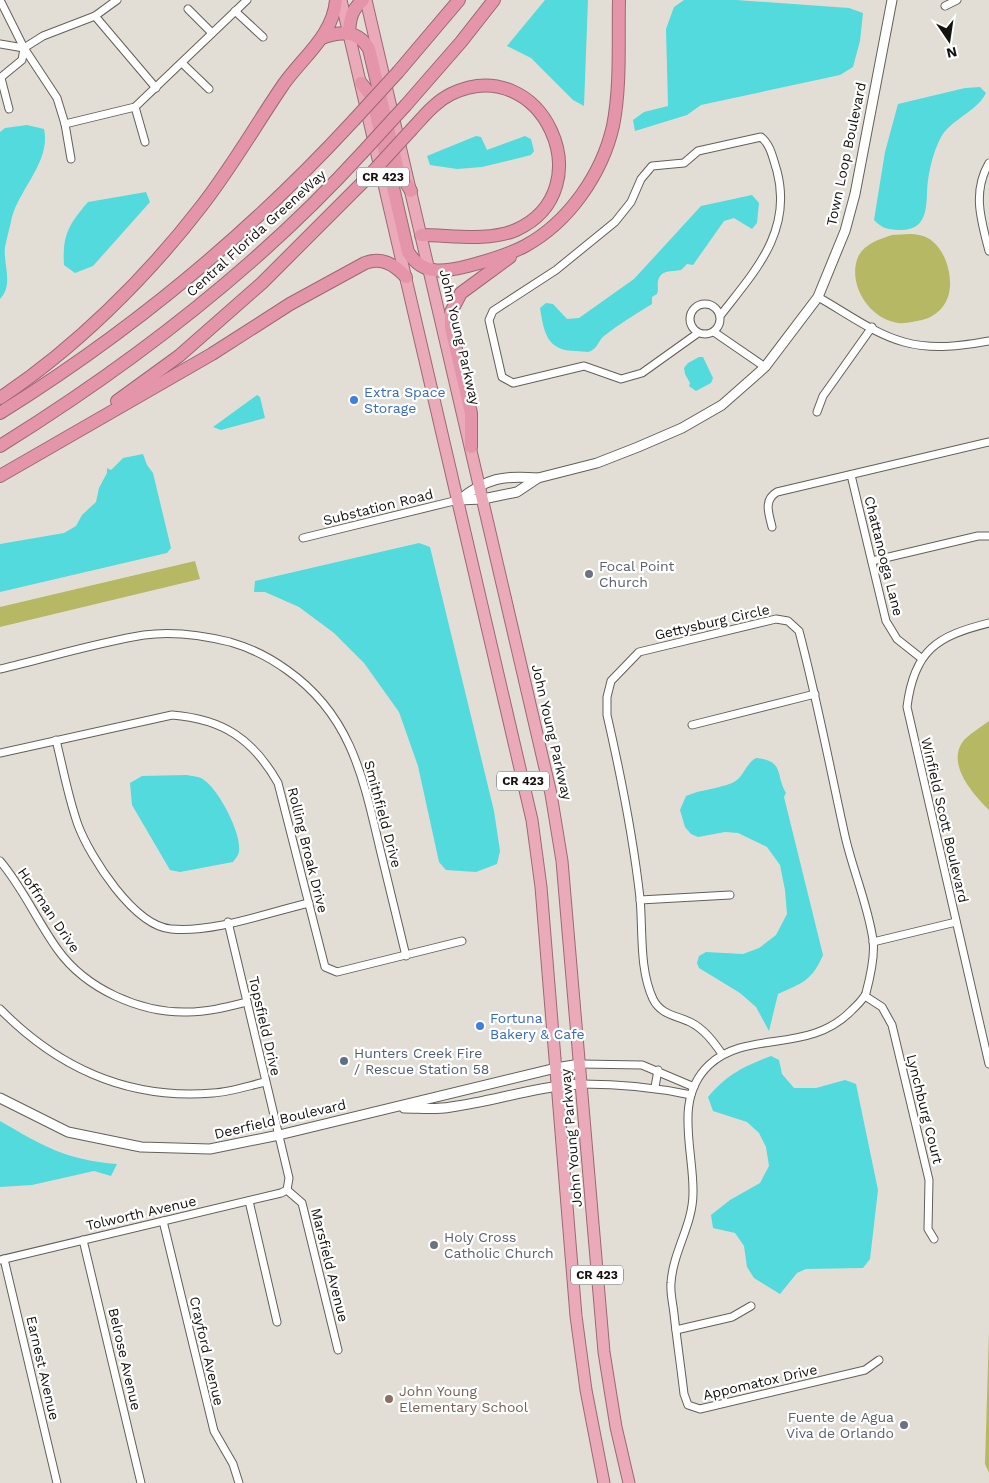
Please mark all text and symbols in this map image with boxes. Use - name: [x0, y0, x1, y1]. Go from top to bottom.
- north arrow: [924, 15, 974, 65]
- text: N: [945, 44, 959, 62]
- street label: Town Loop Boulevard: [823, 81, 869, 227]
- street label: Central Florida GreeneWay: [183, 166, 329, 300]
- road number: CR 423: [357, 168, 409, 186]
- street label: John Young Parkway: [437, 267, 484, 407]
- place label: Extra Space Storage: [364, 384, 446, 416]
- marker: Extra Space Storage: [348, 394, 360, 406]
- street label: Substation Road: [321, 486, 435, 528]
- street label: Chattanooga Lane: [861, 494, 907, 618]
- place label: Focal Point Church: [599, 558, 675, 590]
- marker: Focal Point Church: [583, 568, 595, 580]
- street label: Gettysburg Circle: [653, 601, 771, 643]
- street label: John Young Parkway: [529, 662, 576, 802]
- street label: Winfield Scott Boulevard: [918, 736, 972, 904]
- street label: Smithfield Drive: [361, 759, 405, 869]
- road number: CR 423: [497, 771, 549, 790]
- street label: Rolling Broak Drive: [285, 786, 331, 914]
- street label: Hoffman Drive: [15, 865, 83, 955]
- street label: Topsfield Drive: [246, 975, 284, 1077]
- place label: Fortuna Bakery & Cafe: [490, 1010, 585, 1042]
- marker: Fortuna Bakery & Cafe: [474, 1020, 486, 1032]
- place label: Hunters Creek Fire / Rescue Station 58: [354, 1045, 489, 1077]
- street label: Lynchburg Court: [904, 1053, 946, 1166]
- marker: Hunters Creek Fire / Rescue Station 58: [338, 1055, 350, 1067]
- street label: John Young Parkway: [557, 1067, 585, 1208]
- street label: Deerfield Boulevard: [213, 1096, 347, 1142]
- street label: Tolworth Avenue: [84, 1193, 198, 1233]
- street label: Marsfield Avenue: [308, 1206, 352, 1324]
- place label: Holy Cross Catholic Church: [444, 1229, 554, 1261]
- marker: Holy Cross Catholic Church: [428, 1239, 440, 1251]
- road number: CR 423: [571, 1266, 623, 1284]
- street label: Crayford Avenue: [187, 1295, 227, 1407]
- street label: Belrose Avenue: [105, 1306, 145, 1412]
- street label: Earnest Avenue: [23, 1314, 63, 1422]
- street label: Appomatox Drive: [701, 1361, 819, 1403]
- place label: John Young Elementary School: [399, 1383, 529, 1415]
- marker: John Young Elementary School: [383, 1393, 395, 1405]
- place label: Fuente de Agua Viva de Orlando: [786, 1409, 894, 1441]
- marker: Fuente de Agua Viva de Orlando: [898, 1419, 910, 1431]

